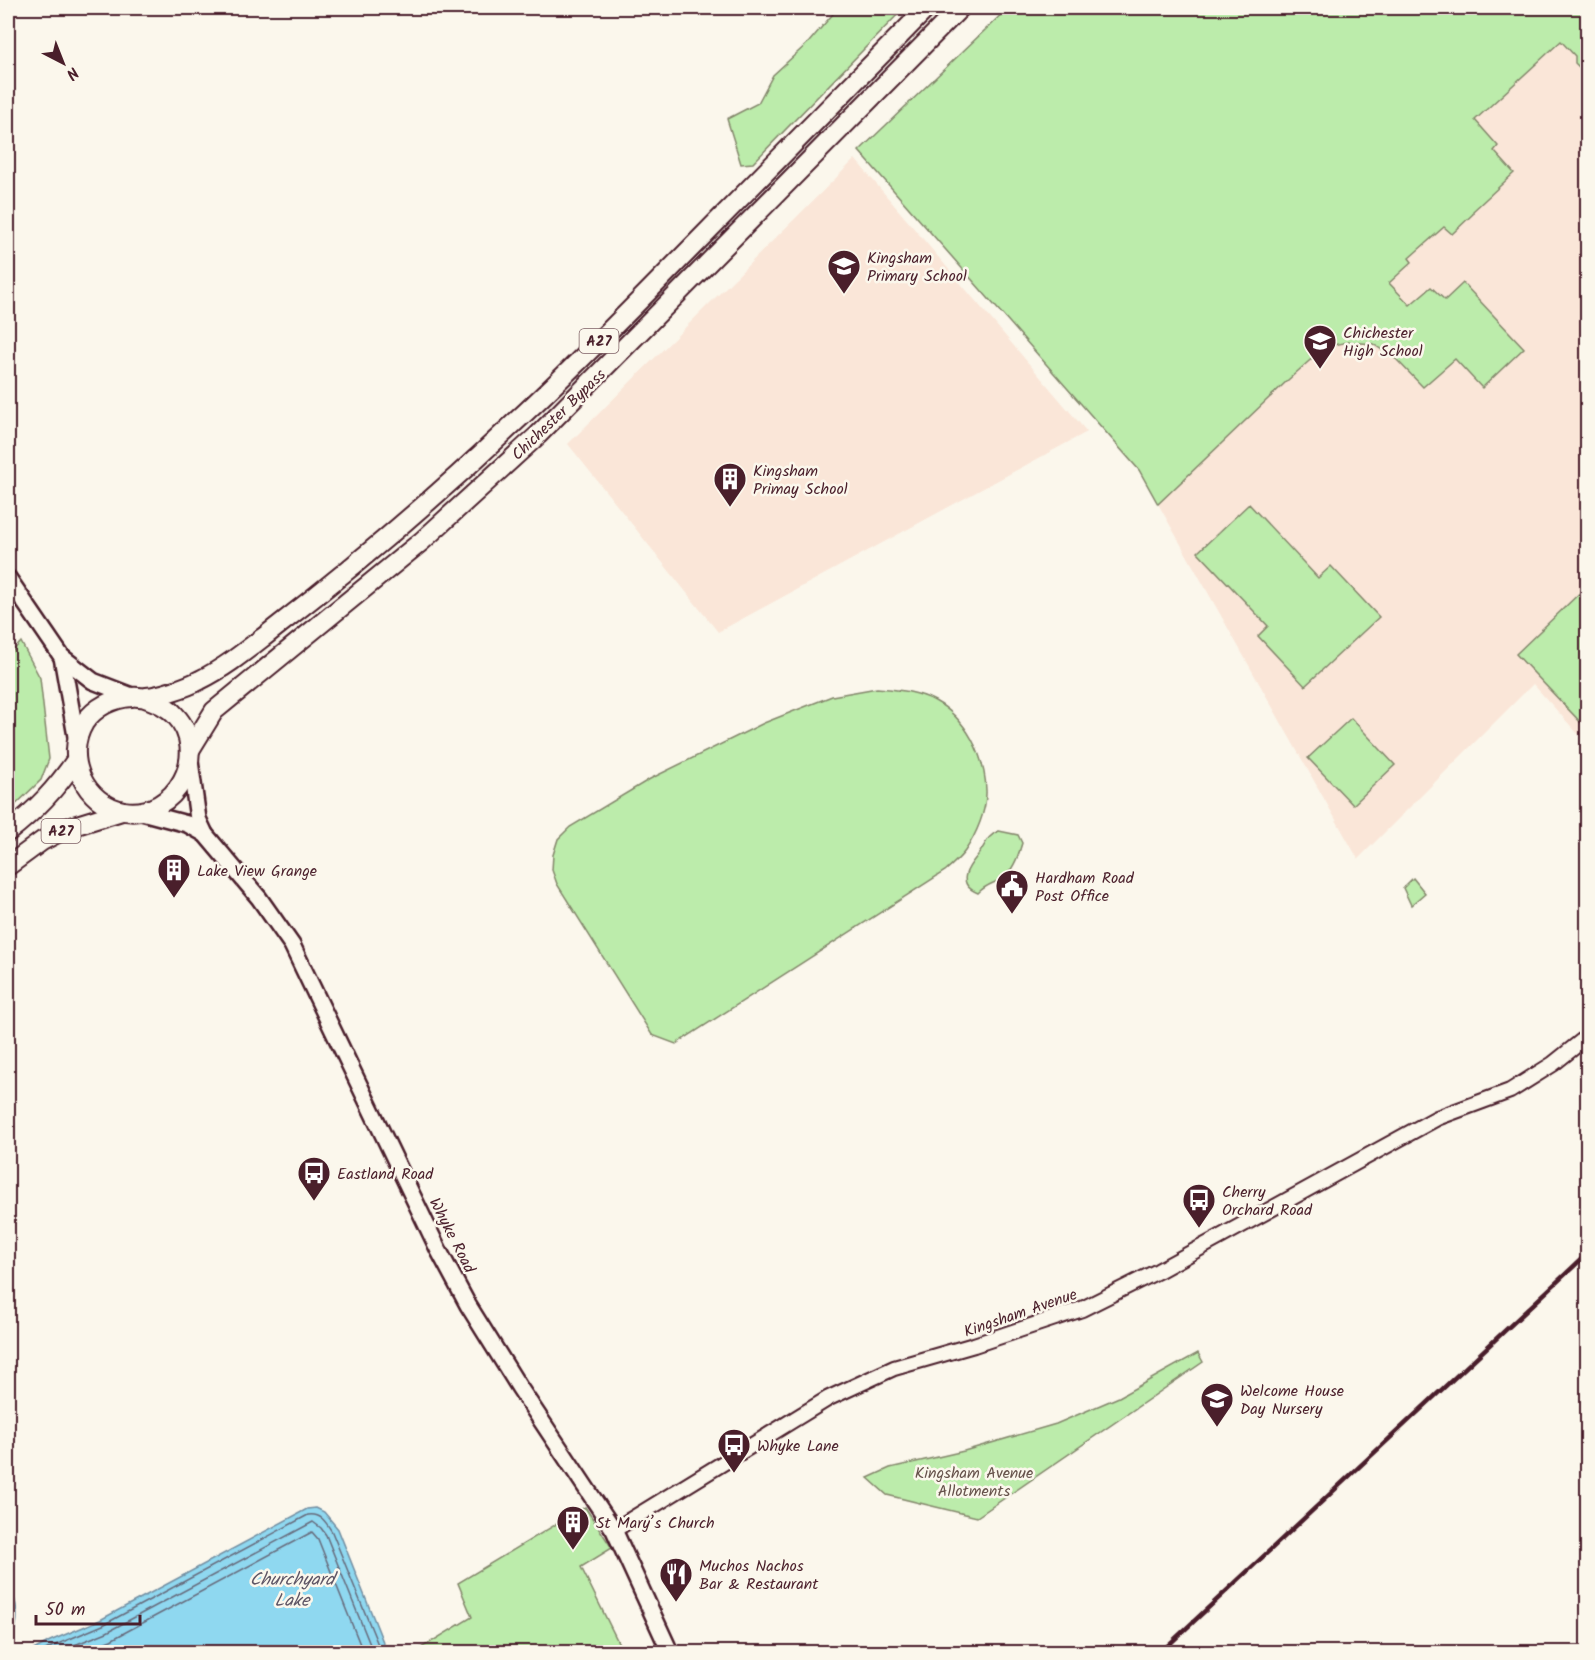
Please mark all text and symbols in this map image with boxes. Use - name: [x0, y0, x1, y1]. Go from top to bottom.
- north arrow: [33, 33, 93, 93]
- text: N: [60, 60, 84, 86]
- place label: Kingsham Primary School: [867, 246, 967, 289]
- school or university icon: Kingsham Primary School: [826, 248, 862, 295]
- place label: Chichester High School: [1343, 321, 1423, 364]
- school or university icon: Chichester High School: [1302, 323, 1338, 370]
- road number: A27: [580, 329, 618, 353]
- street label: Chichester Bypass: [506, 363, 612, 467]
- place label: Kingsham Primay School: [753, 459, 848, 502]
- building icon: Kingsham Primay School: [712, 461, 748, 508]
- road number: A27: [42, 819, 80, 843]
- building icon: Lake View Grange: [156, 852, 192, 899]
- place label: Lake View Grange: [197, 859, 317, 884]
- place label: Hardham Road Post Office: [1035, 866, 1135, 909]
- public building icon: Hardham Road Post Office: [994, 868, 1030, 915]
- bus stop icon: Eastland Road: [296, 1155, 332, 1202]
- place label: Eastland Road: [337, 1162, 434, 1187]
- place label: Cherry Orchard Road: [1222, 1180, 1313, 1223]
- bus stop icon: Cherry Orchard Road: [1181, 1182, 1217, 1229]
- street label: Whyke Road: [422, 1194, 482, 1279]
- street label: Kingsham Avenue: [960, 1282, 1081, 1345]
- place label: Welcome House Day Nursery: [1240, 1379, 1344, 1422]
- school or university icon: Welcome House Day Nursery: [1199, 1381, 1235, 1428]
- bus stop icon: Whyke Lane: [716, 1427, 752, 1474]
- place label: Whyke Lane: [757, 1434, 839, 1459]
- park label: Kingsham Avenue Allotments: [915, 1461, 1033, 1504]
- building icon: St Mary’s Church: [555, 1504, 591, 1551]
- place label: St Mary’s Church: [596, 1511, 715, 1536]
- place label: Muchos Nachos Bar & Restaurant: [699, 1554, 819, 1597]
- restaurant icon: Muchos Nachos Bar & Restaurant: [658, 1556, 694, 1603]
- water label: Churchyard Lake: [250, 1566, 338, 1616]
- scale bar: [36, 1588, 140, 1626]
- text: 50 m: [45, 1596, 85, 1625]

